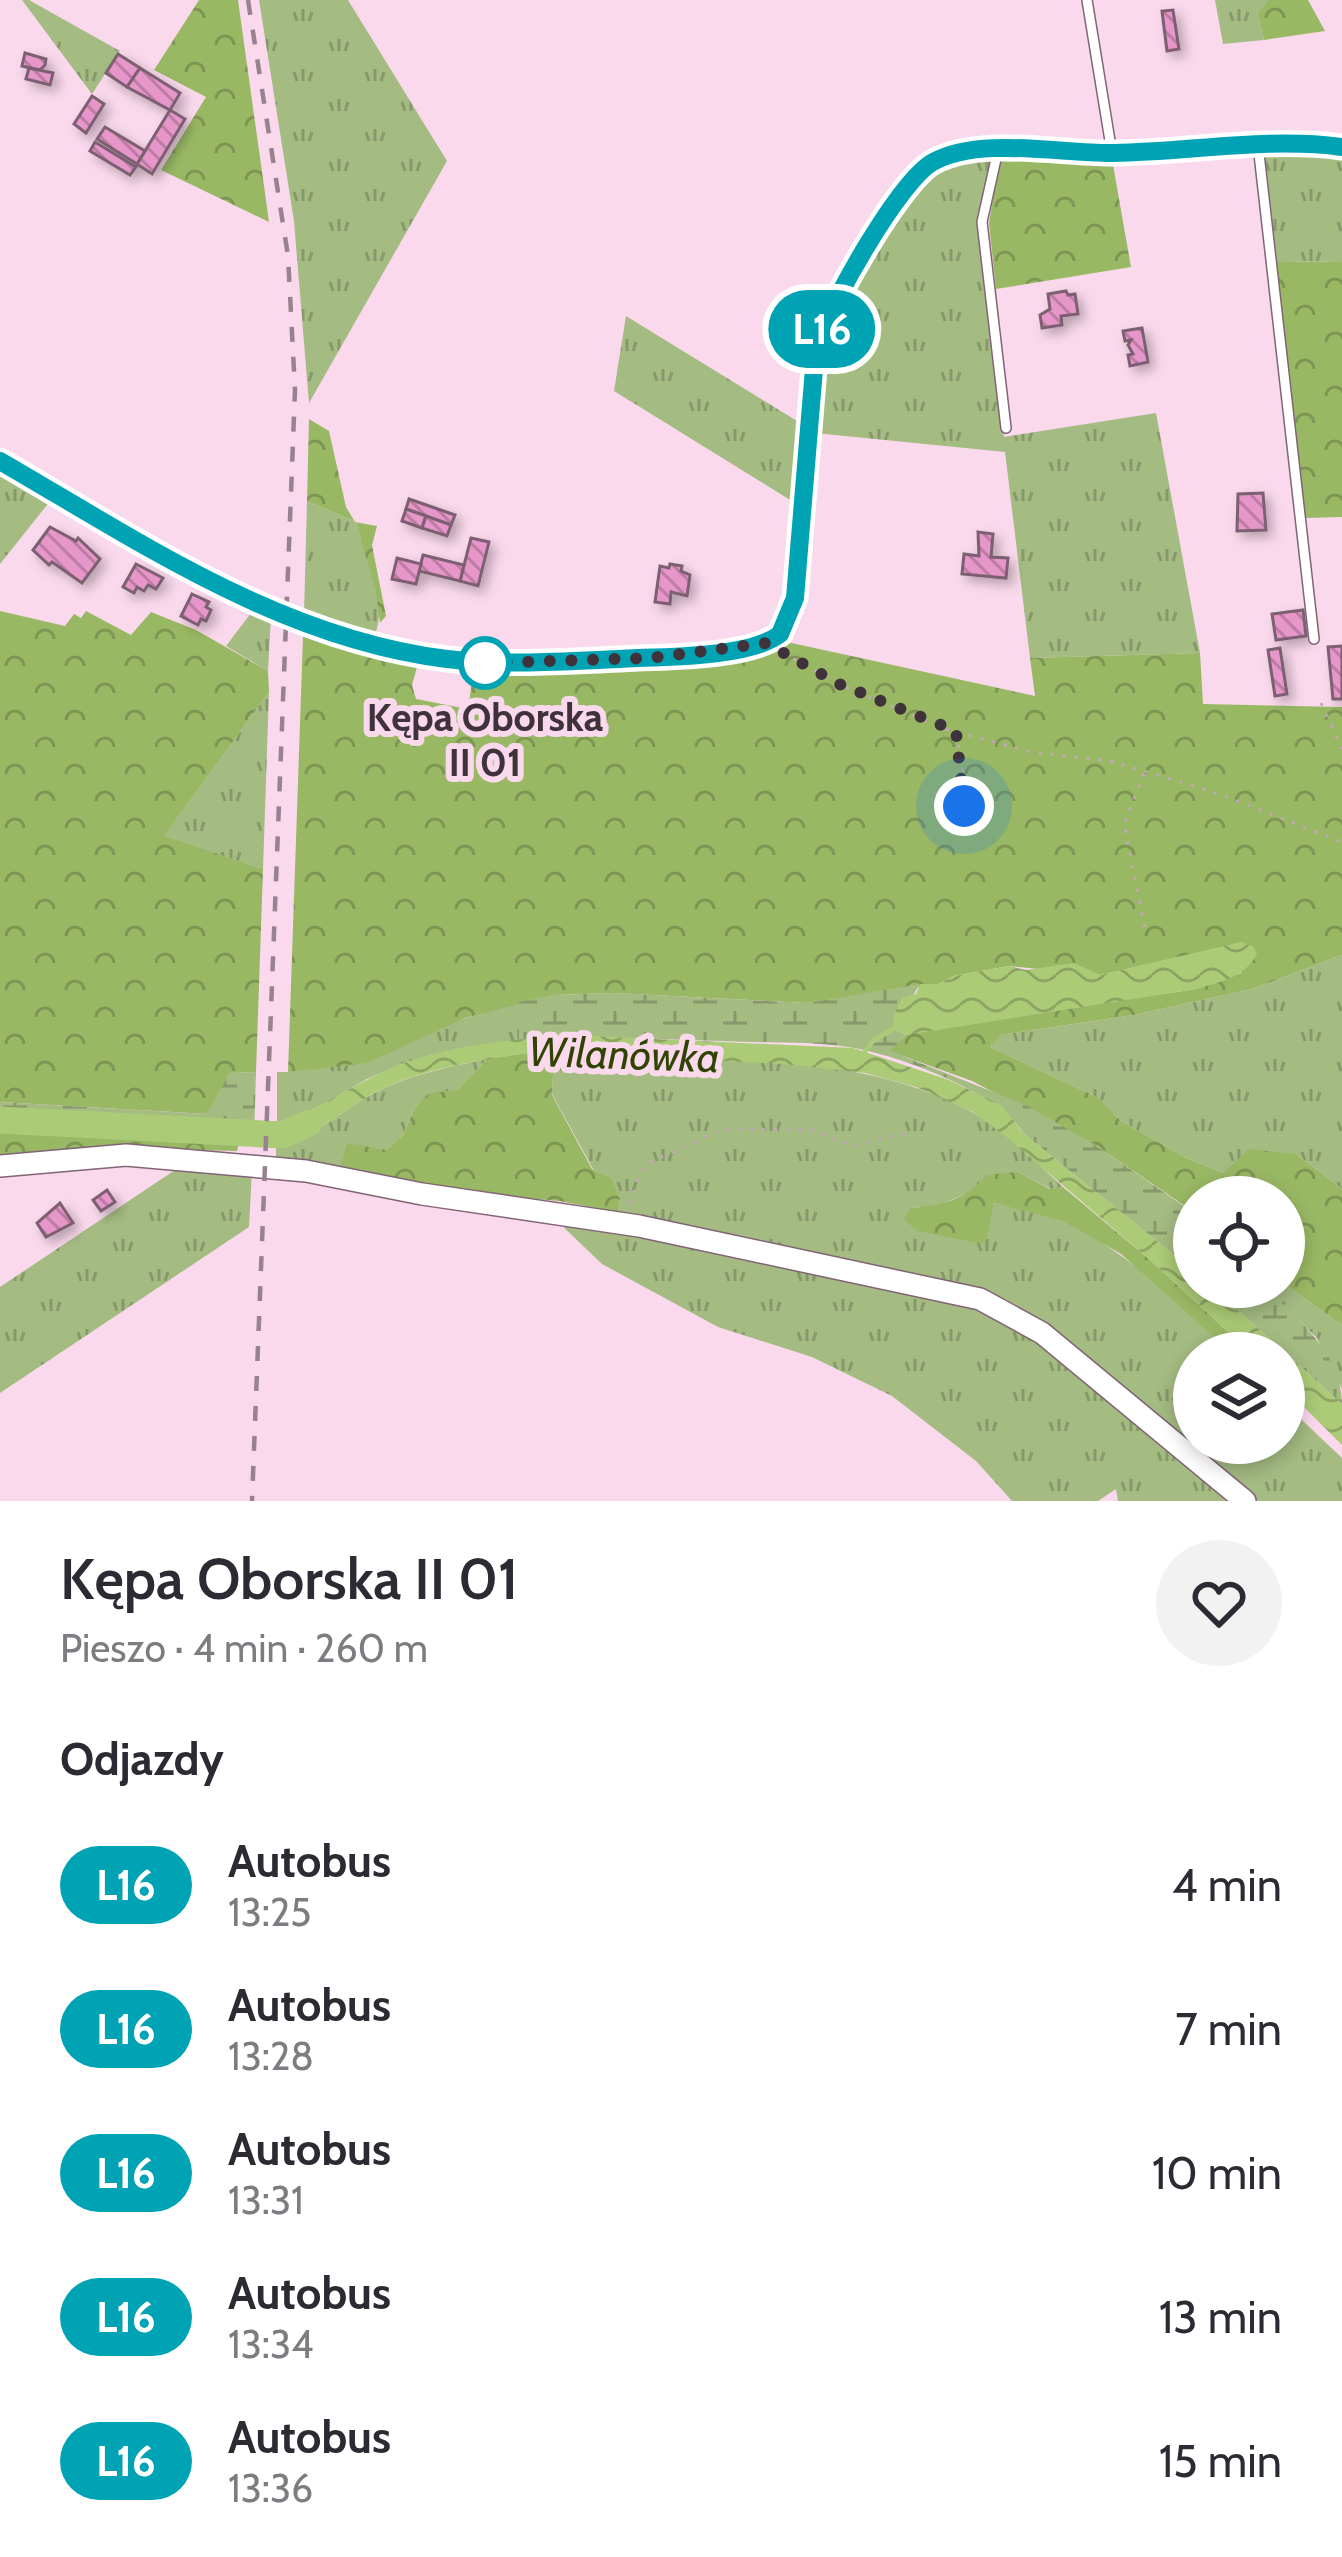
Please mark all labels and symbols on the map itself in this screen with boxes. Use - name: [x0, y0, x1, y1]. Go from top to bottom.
- line badge: L16: [753, 290, 891, 368]
- marker: Kępa Oborska II 01: [460, 638, 510, 688]
- place label: Kępa Oborska II 01: [367, 693, 603, 786]
- your location: [934, 776, 994, 836]
- water label: Wilanówka: [527, 1025, 721, 1083]

